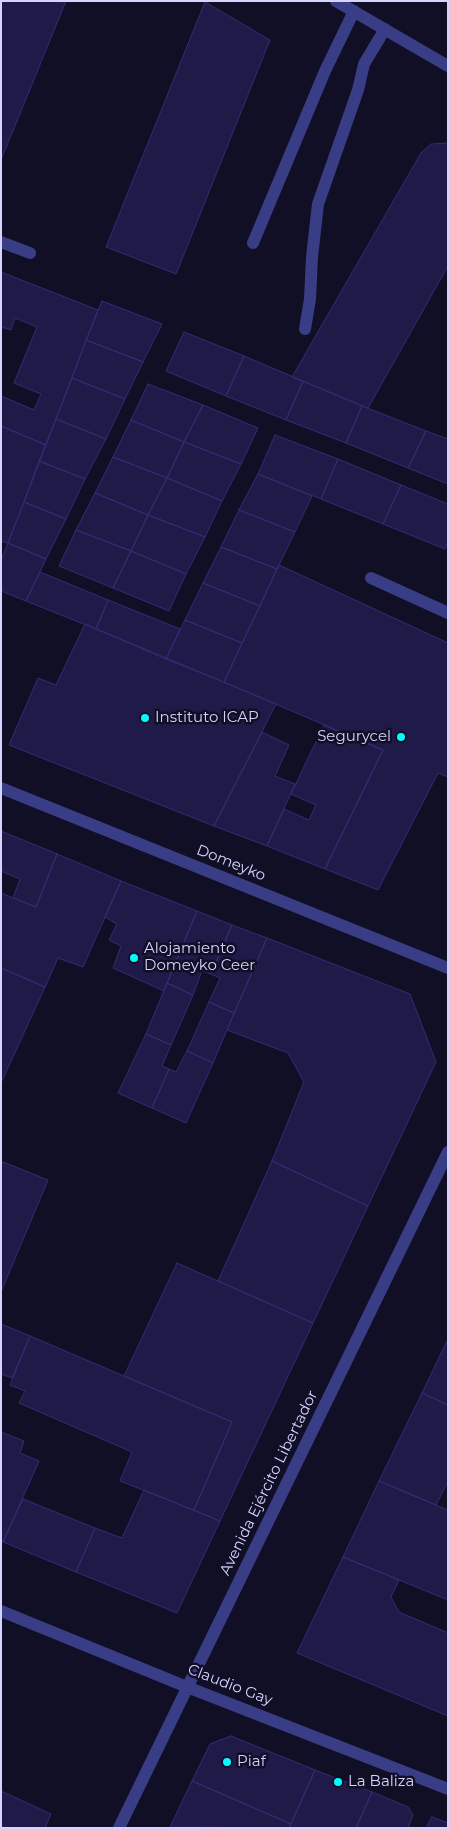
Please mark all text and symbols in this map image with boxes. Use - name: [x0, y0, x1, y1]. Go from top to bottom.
- place label: Instituto ICAP: [155, 709, 259, 727]
- marker: Instituto ICAP: [139, 712, 151, 724]
- place label: Segurycel: [317, 728, 391, 746]
- marker: Segurycel: [395, 731, 407, 743]
- street label: Domeyko: [194, 841, 268, 885]
- place label: Alojamiento Domeyko Ceer: [144, 940, 255, 975]
- marker: Alojamiento Domeyko Ceer: [128, 952, 140, 964]
- street label: Avenida Ejército Libertador: [216, 1388, 322, 1578]
- street label: Claudio Gay: [185, 1661, 275, 1709]
- place label: Piaf: [237, 1753, 266, 1771]
- marker: Piaf: [221, 1756, 233, 1768]
- place label: La Baliza: [348, 1773, 414, 1791]
- marker: La Baliza: [332, 1776, 344, 1788]

